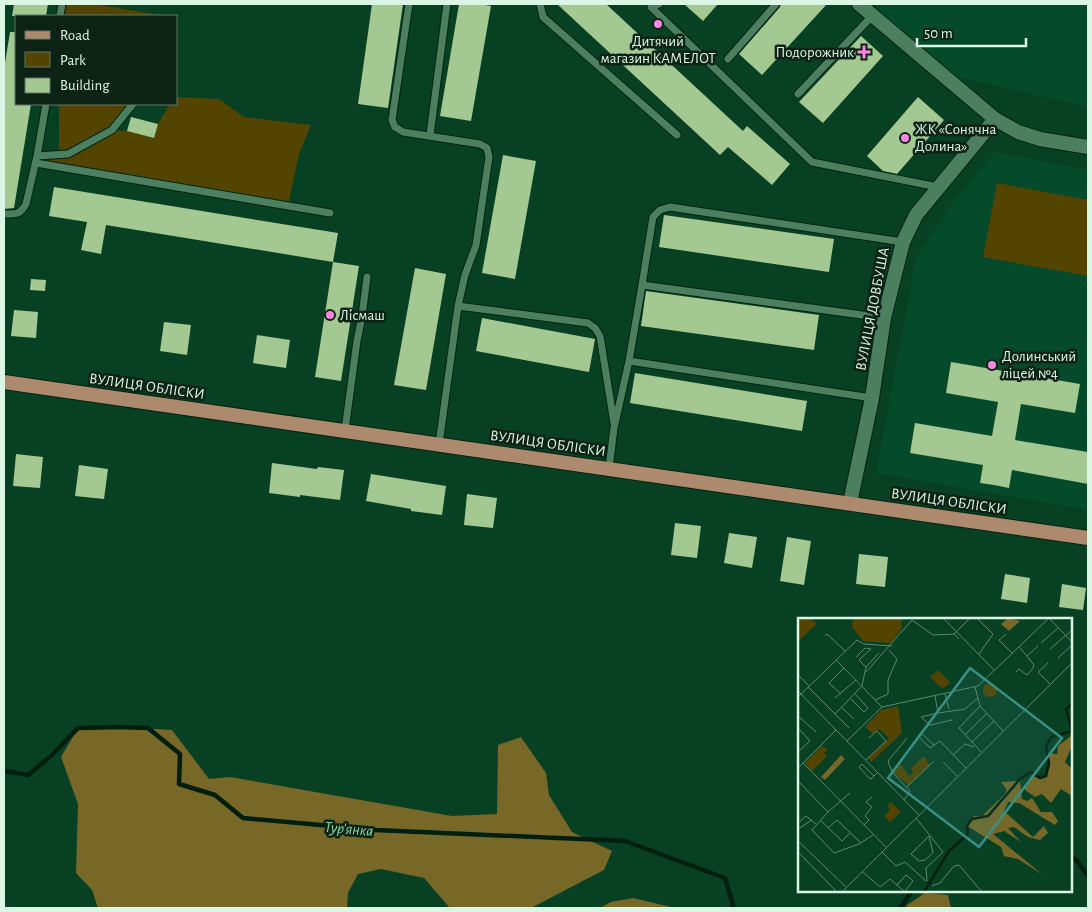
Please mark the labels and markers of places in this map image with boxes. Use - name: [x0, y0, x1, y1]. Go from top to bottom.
- marker: Дитячий магазин КАМЕЛОТ: [652, 18, 664, 30]
- place label: Дитячий магазин КАМЕЛОТ: [600, 34, 716, 66]
- place label: Подорожник: [776, 45, 854, 60]
- marker: Подорожник: [858, 46, 870, 58]
- place label: ЖК «Сонячна Долина»: [915, 122, 996, 154]
- marker: ЖК «Сонячна Долина»: [899, 132, 911, 144]
- place label: Лісмаш: [340, 308, 385, 323]
- marker: Лісмаш: [324, 309, 336, 321]
- place label: Долинський ліцей №4: [1002, 349, 1076, 381]
- marker: Долинський ліцей №4: [986, 359, 998, 371]

